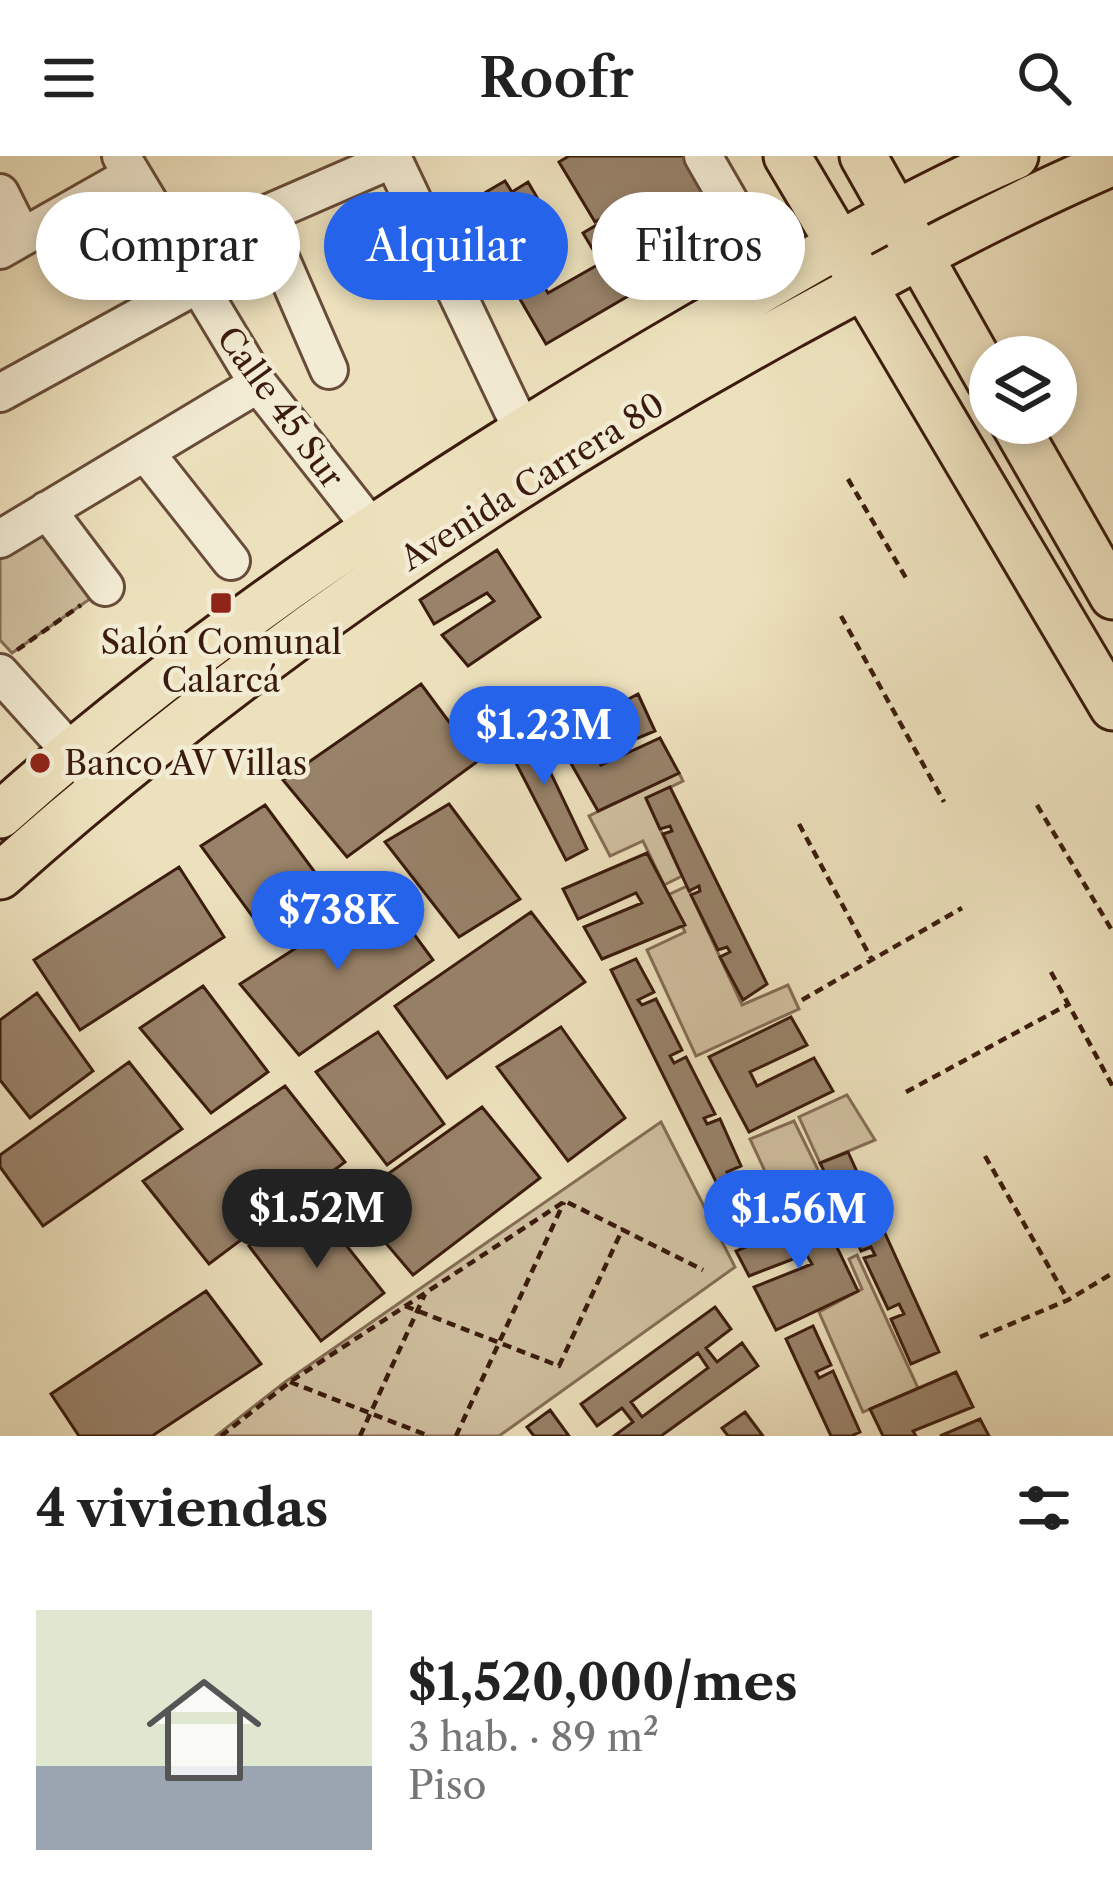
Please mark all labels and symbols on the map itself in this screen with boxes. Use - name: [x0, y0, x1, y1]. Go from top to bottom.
- street label: Calle 45 Sur: [208, 319, 353, 496]
- street label: Avenida Carrera 80: [392, 384, 672, 580]
- marker: Salón Comunal Calarcá: [208, 590, 234, 616]
- place label: Salón Comunal Calarcá: [100, 622, 342, 701]
- pin: $1.23M: [446, 686, 642, 788]
- place label: Banco AV Villas: [64, 743, 307, 784]
- marker: Banco AV Villas: [27, 750, 53, 776]
- pin: $738K: [254, 871, 422, 973]
- pin: $1.52M: [219, 1169, 415, 1271]
- pin: $1.56M: [701, 1170, 897, 1272]

